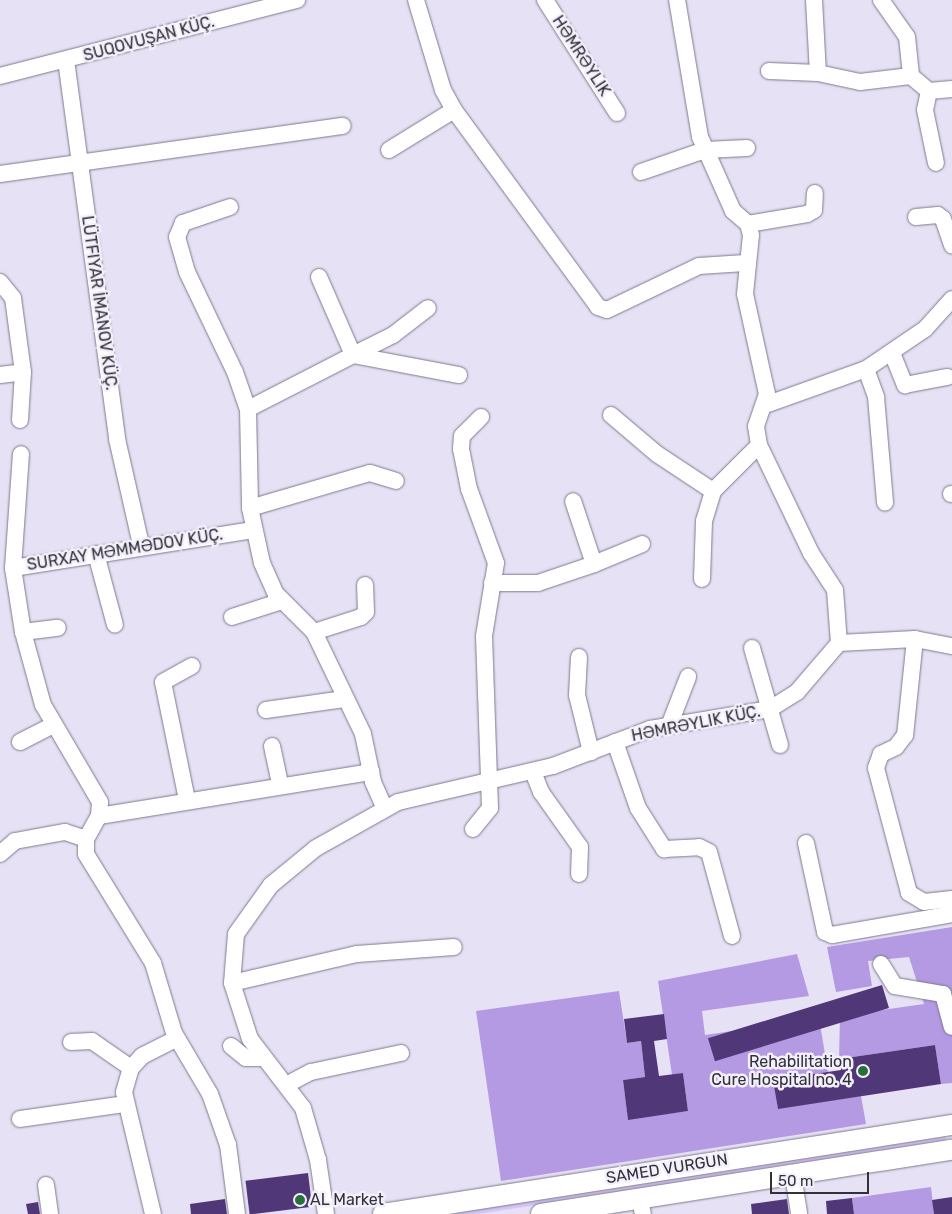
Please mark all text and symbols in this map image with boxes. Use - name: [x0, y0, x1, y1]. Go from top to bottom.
- street label: SUQOVUŞAN KÜÇ.: [81, 12, 217, 66]
- street label: HƏMRƏYLIK: [548, 12, 614, 100]
- street label: LÜTFIYAR İMANOV KÜÇ.: [77, 214, 121, 392]
- street label: SURXAY MƏMMƏDOV KÜÇ.: [25, 525, 225, 575]
- street label: HƏMRƏYLIK KÜÇ.: [630, 702, 762, 746]
- place label: Rehabilitation Cure Hospital no. 4: [711, 1052, 852, 1090]
- marker: Rehabilitation Cure Hospital no. 4: [856, 1064, 870, 1078]
- street label: SAMED VURGUN: [605, 1150, 729, 1188]
- scale bar: [772, 1162, 871, 1194]
- text: 50 m: [778, 1172, 813, 1190]
- place label: AL Market: [310, 1190, 384, 1210]
- marker: AL Market: [294, 1194, 306, 1206]

